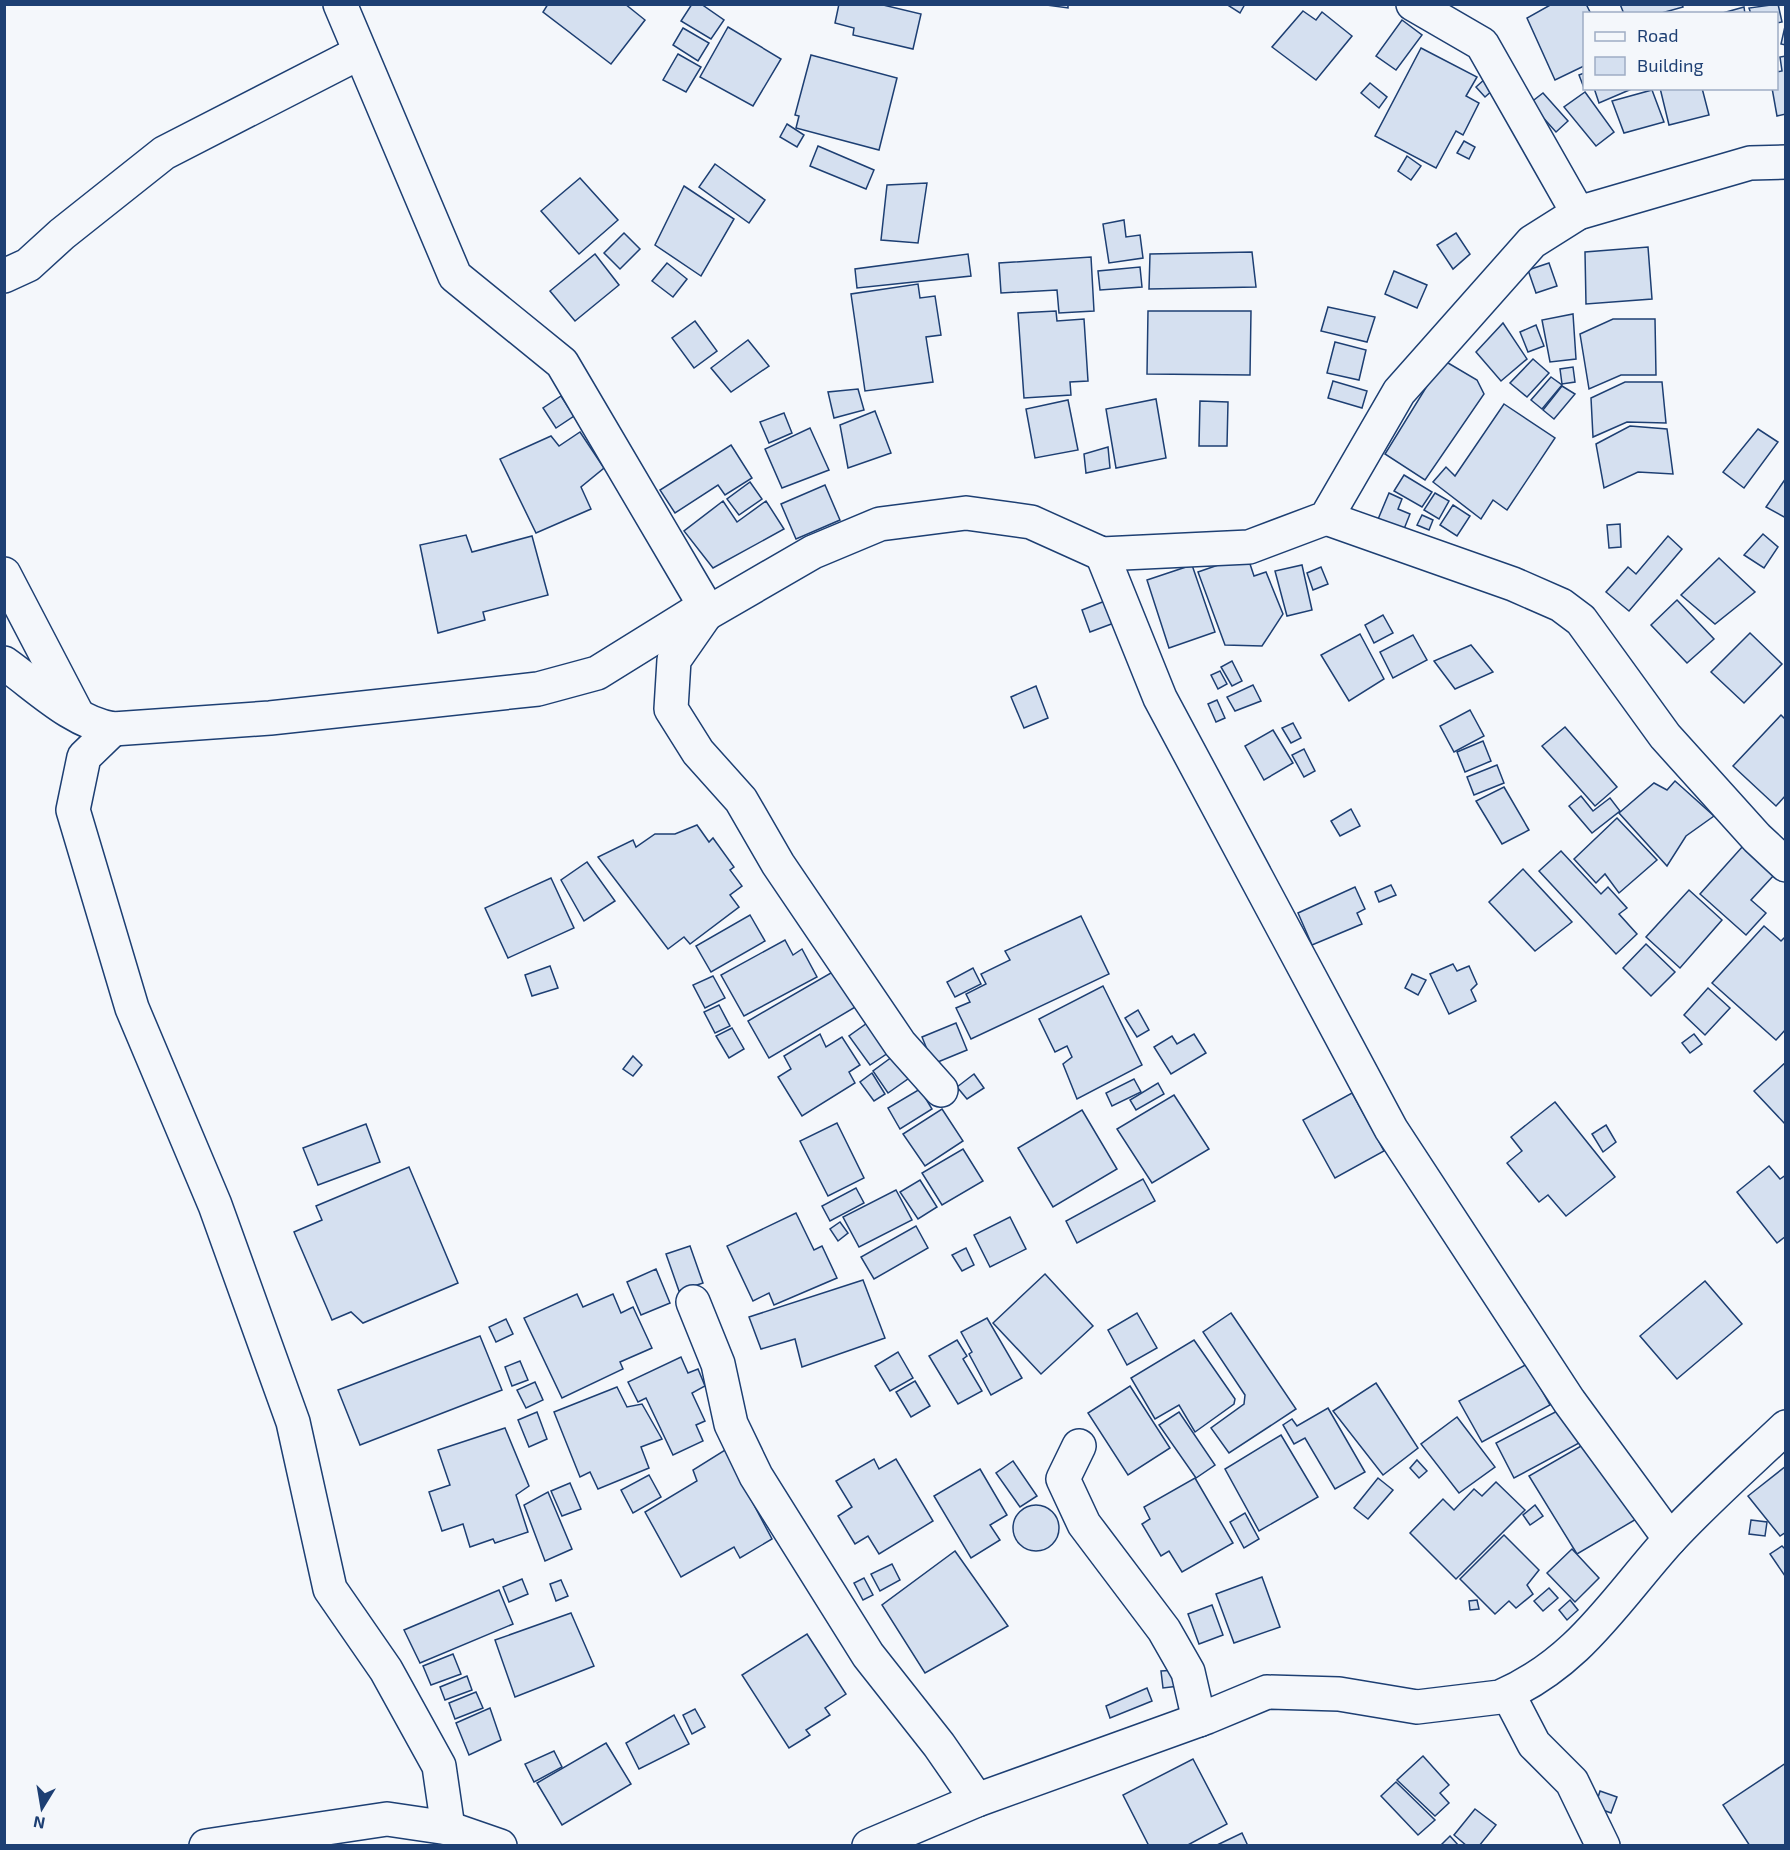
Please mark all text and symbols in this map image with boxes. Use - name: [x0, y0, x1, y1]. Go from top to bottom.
- legend: [1583, 12, 1778, 90]
- text: Road: [1637, 24, 1678, 46]
- text: Building: [1637, 54, 1704, 76]
- north arrow: [12, 1778, 72, 1838]
- text: N: [32, 1813, 47, 1834]

